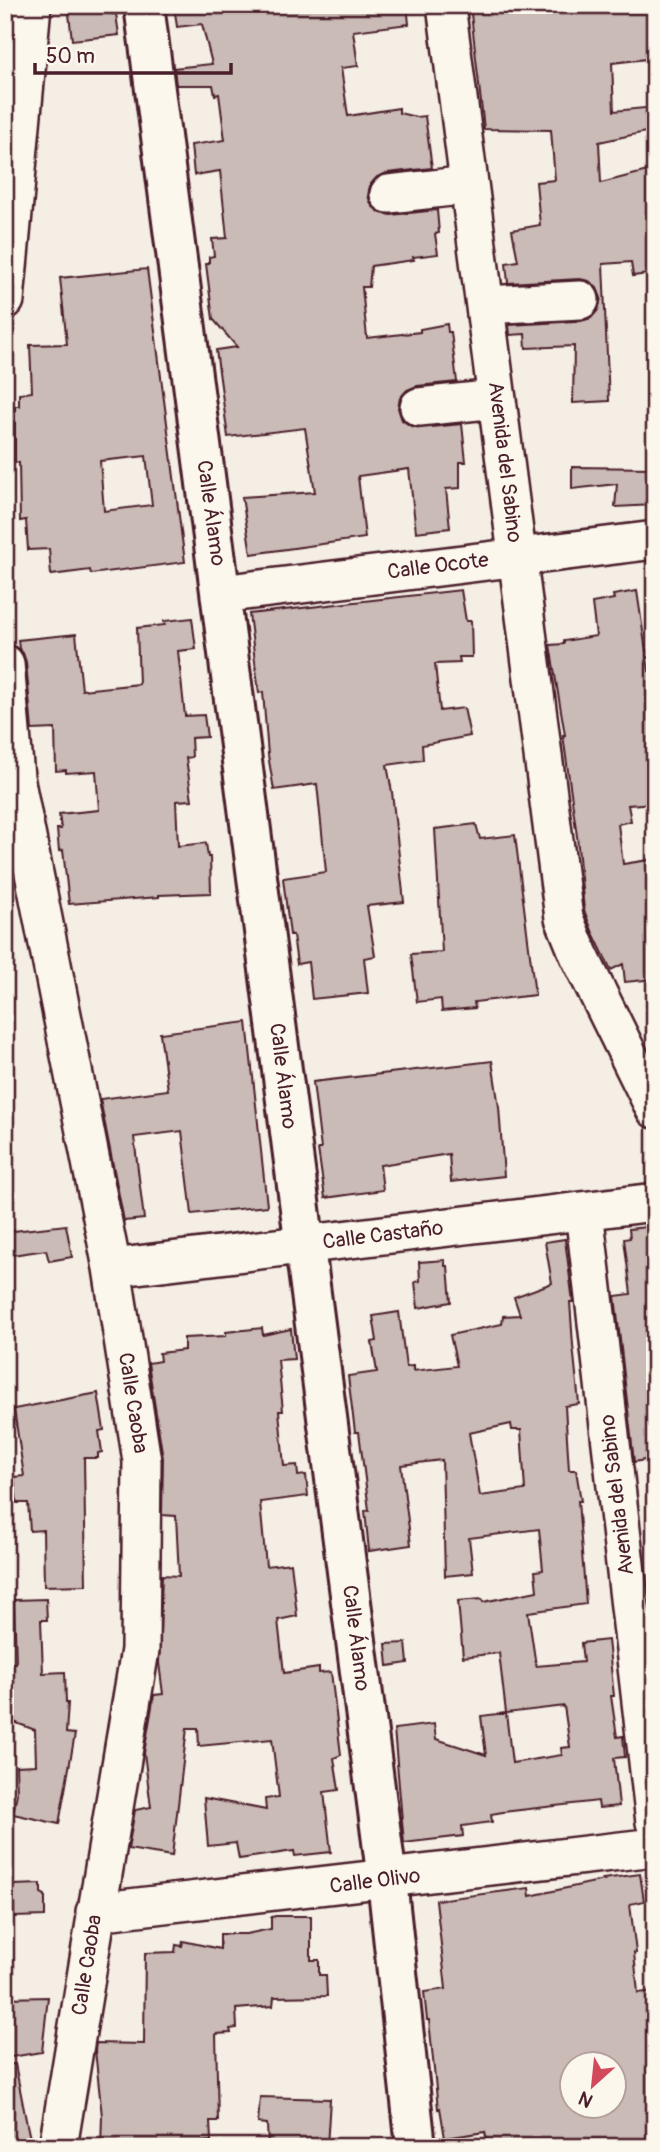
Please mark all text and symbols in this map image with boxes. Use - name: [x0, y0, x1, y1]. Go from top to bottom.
- scale bar: [35, 32, 231, 76]
- text: 50 m: [46, 43, 95, 70]
- street label: Avenida del Sabino: [482, 380, 528, 544]
- street label: Calle Álamo: [190, 458, 232, 568]
- street label: Calle Ocote: [386, 546, 491, 586]
- street label: Calle Álamo: [263, 1022, 303, 1130]
- street label: Calle Castaño: [321, 1214, 445, 1256]
- street label: Calle Caoba: [112, 1351, 154, 1455]
- street label: Avenida del Sabino: [594, 1413, 640, 1577]
- street label: Calle Álamo: [336, 1584, 376, 1692]
- street label: Calle Olivo: [328, 1862, 422, 1900]
- street label: Calle Caoba: [66, 1913, 108, 2017]
- north arrow: [558, 2050, 628, 2120]
- text: N: [574, 2086, 597, 2113]

